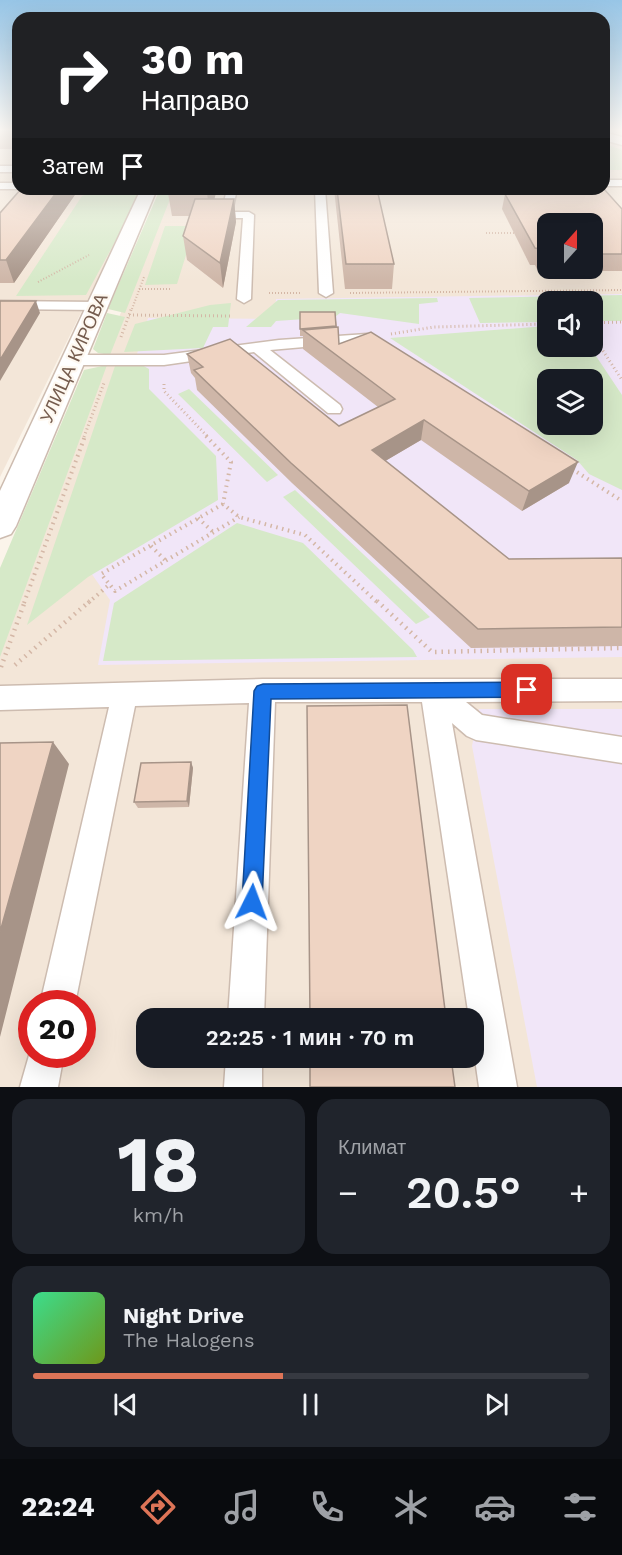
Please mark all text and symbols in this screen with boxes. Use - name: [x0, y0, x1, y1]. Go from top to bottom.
- text: 30 m: [141, 35, 245, 84]
- icon: right: [42, 36, 120, 114]
- text: Направо: [141, 85, 249, 117]
- icon: arrive: [116, 150, 149, 183]
- text: Затем: [42, 154, 104, 179]
- north arrow: [537, 213, 603, 279]
- map controls: [537, 213, 603, 435]
- street label: УЛИЦА КИРОВА: [36, 290, 112, 426]
- button: sound: [537, 291, 603, 357]
- button: layers: [537, 369, 603, 435]
- pin: [501, 664, 552, 715]
- icon: arrive: [510, 673, 543, 706]
- position arrow: [220, 870, 284, 934]
- speed limit sign: 20: [18, 990, 96, 1068]
- text: 22:25 · 1 мин · 70 m: [206, 1025, 414, 1050]
- text: 18: [117, 1118, 200, 1210]
- text: Климат: [338, 1135, 406, 1159]
- text: 20.5°: [406, 1166, 521, 1219]
- text: −: [338, 1173, 358, 1212]
- text: +: [569, 1173, 589, 1212]
- text: km/h: [133, 1203, 184, 1227]
- text: Night Drive: [123, 1303, 244, 1328]
- text: The Halogens: [123, 1328, 255, 1352]
- icon: previous: [109, 1388, 142, 1421]
- icon: pause: [294, 1388, 327, 1421]
- icon: next: [480, 1388, 513, 1421]
- icon: directions: [137, 1486, 179, 1528]
- icon: music: [221, 1486, 263, 1528]
- icon: phone: [306, 1486, 348, 1528]
- icon: climate: [390, 1486, 432, 1528]
- icon: car: [474, 1486, 516, 1528]
- icon: filters: [559, 1486, 601, 1528]
- text: 22:24: [21, 1491, 95, 1523]

